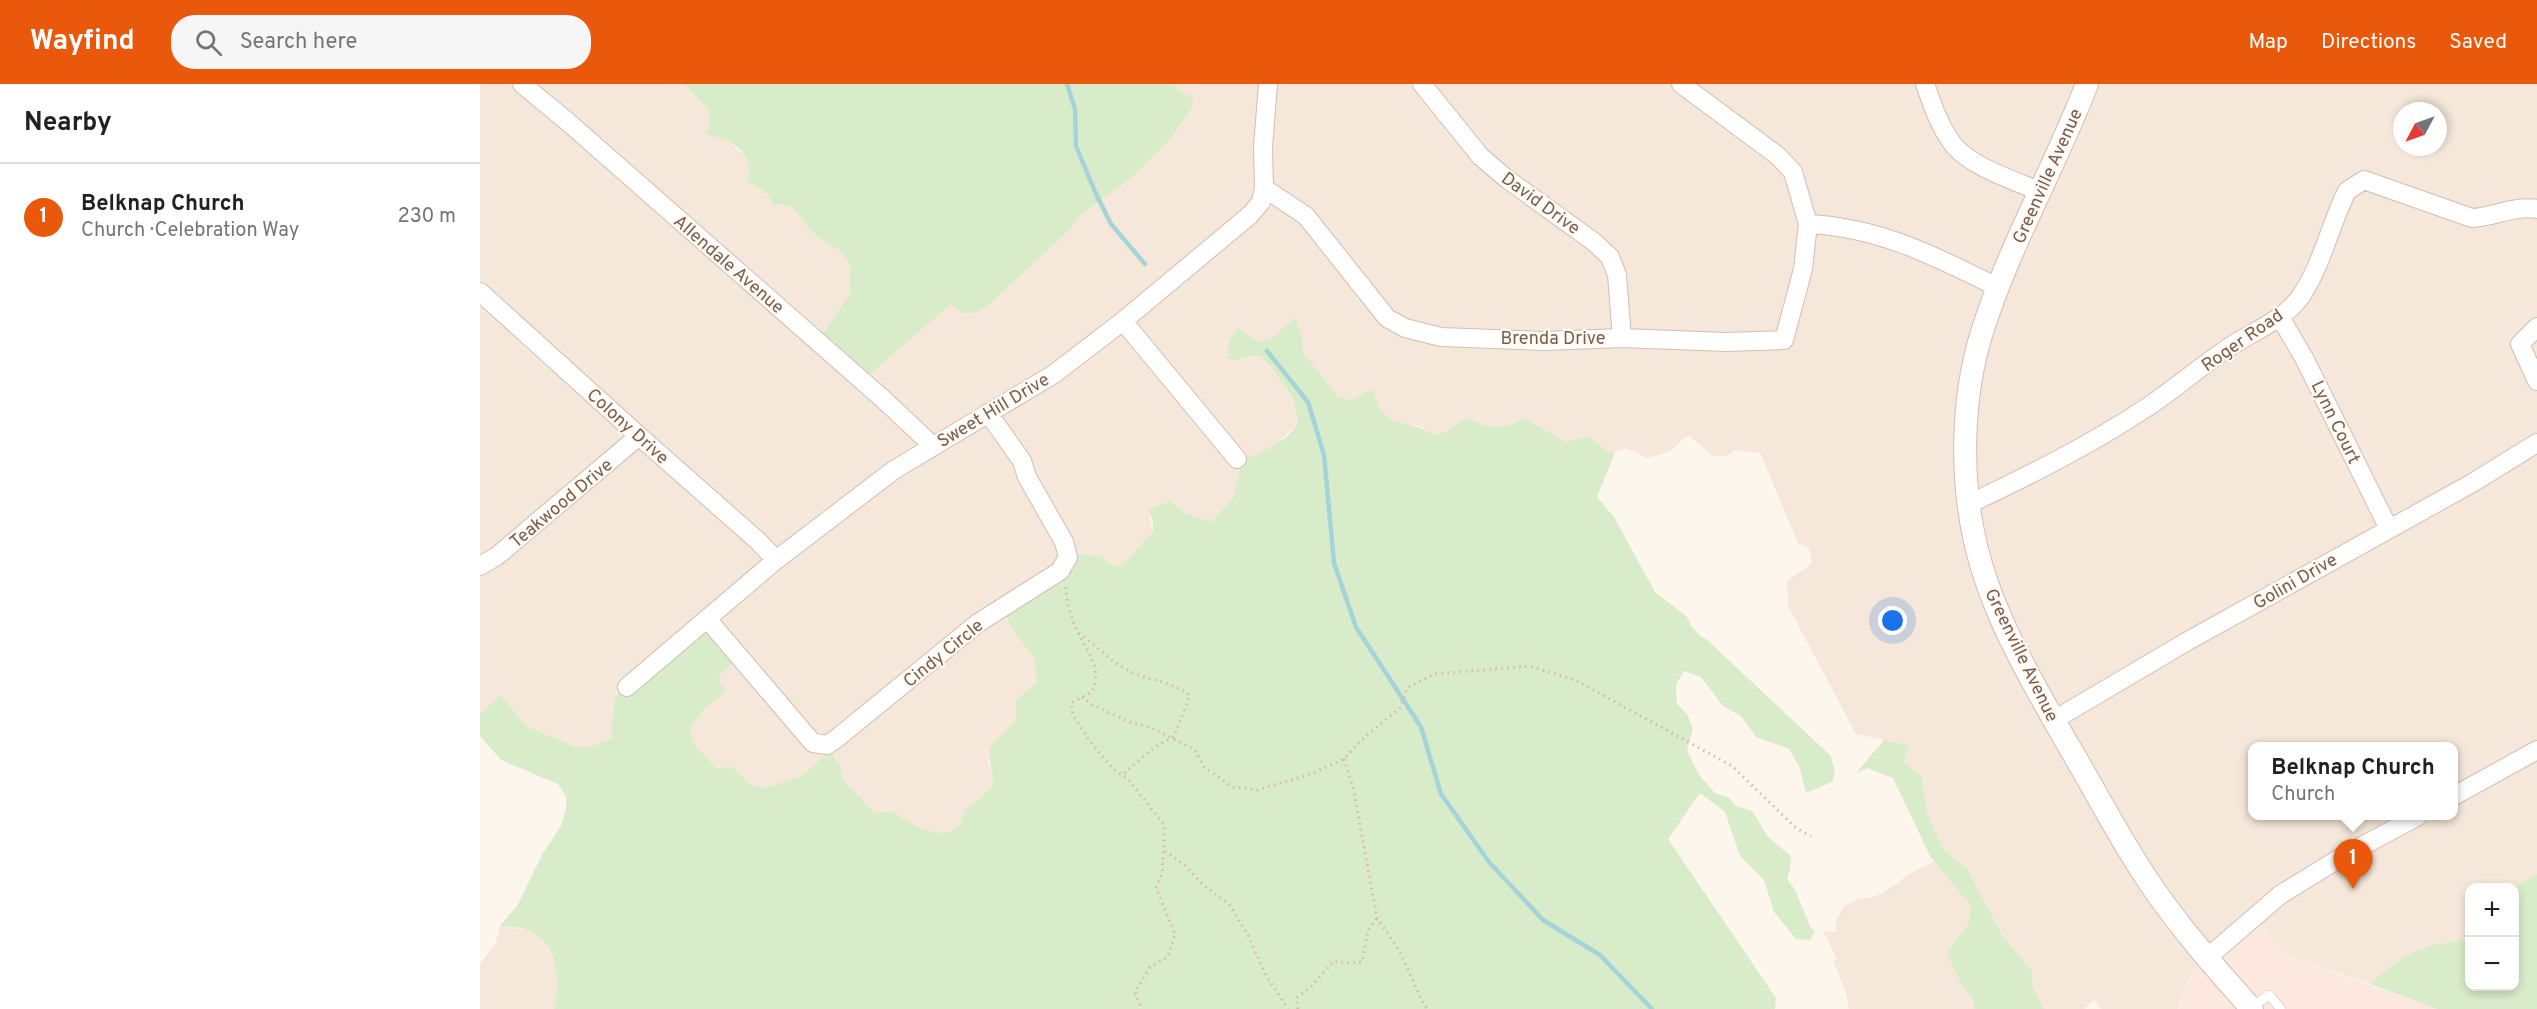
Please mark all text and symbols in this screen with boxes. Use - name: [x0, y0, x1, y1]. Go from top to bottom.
- search box: [171, 15, 591, 69]
- text: Wayfind: [30, 24, 135, 60]
- icon: search: [192, 26, 225, 59]
- text: Search here: [240, 29, 357, 56]
- text: Map: [2248, 29, 2288, 56]
- text: Directions: [2321, 29, 2416, 56]
- text: Saved: [2449, 29, 2507, 56]
- north arrow: [2393, 102, 2447, 156]
- street label: Greenville Avenue: [2008, 105, 2088, 248]
- text: Nearby: [24, 107, 112, 140]
- street label: David Drive: [1496, 168, 1584, 241]
- text: Belknap Church: [81, 191, 245, 218]
- text: 1: [40, 204, 48, 230]
- text: 230 m: [397, 204, 456, 230]
- street label: Allendale Avenue: [668, 211, 788, 320]
- text: Church · Celebration Way: [81, 218, 299, 244]
- street label: Roger Road: [2197, 305, 2288, 378]
- street label: Brenda Drive: [1500, 328, 1606, 351]
- street label: Sweet Hill Drive: [933, 369, 1054, 454]
- street label: Lynn Court: [2305, 377, 2365, 468]
- street label: Colony Drive: [581, 384, 673, 470]
- street label: Teakwood Drive: [506, 454, 618, 554]
- street label: Golini Drive: [2250, 549, 2342, 616]
- street label: Greenville Avenue: [1978, 585, 2063, 726]
- your location: [1878, 606, 1907, 635]
- street label: Cindy Circle: [899, 615, 989, 694]
- popup: [2248, 742, 2458, 820]
- text: Belknap Church: [2271, 755, 2435, 782]
- text: Church: [2271, 782, 2335, 808]
- pin: 1: [2334, 840, 2372, 889]
- map controls: [2465, 883, 2519, 991]
- button: +: [2465, 883, 2519, 937]
- button: −: [2465, 937, 2519, 991]

